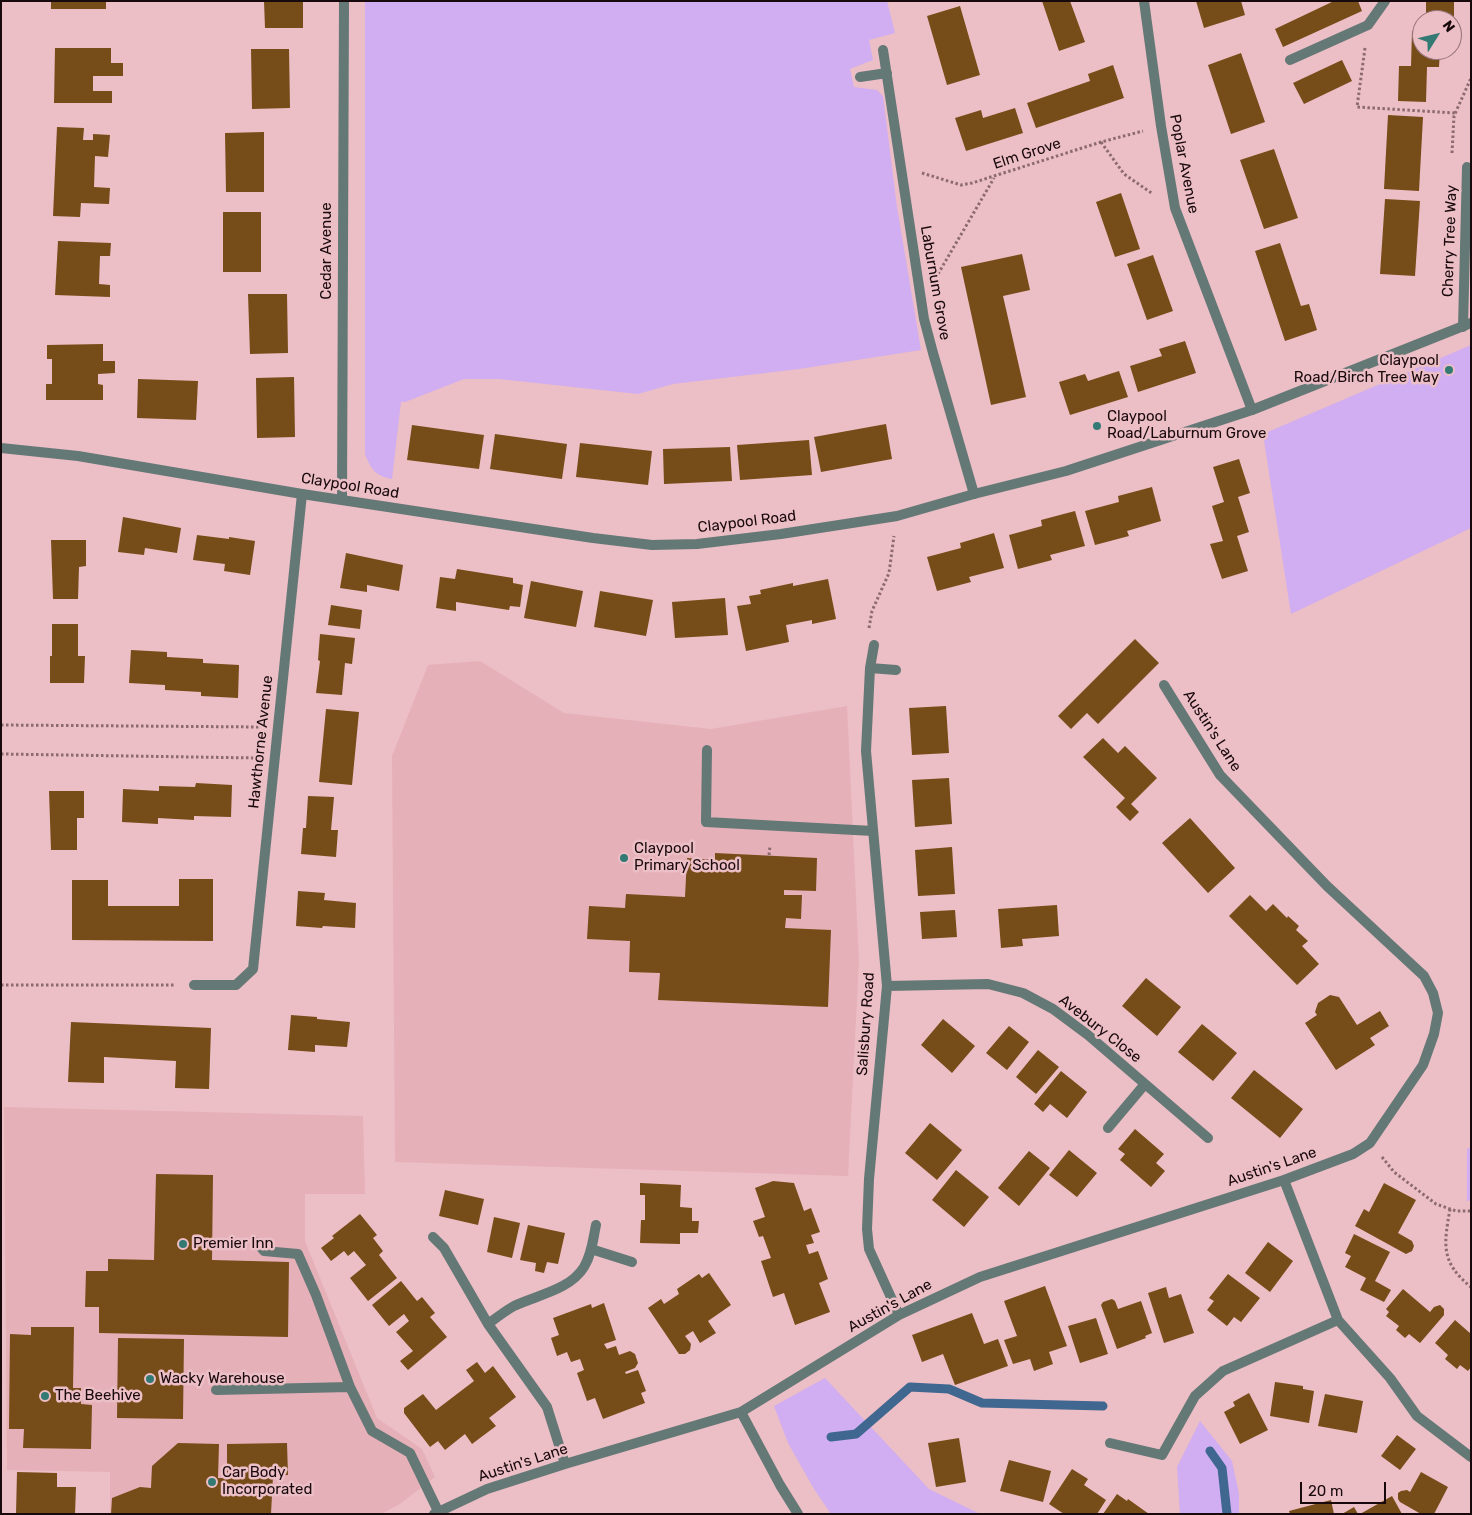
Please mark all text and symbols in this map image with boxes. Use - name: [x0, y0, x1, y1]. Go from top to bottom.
- north arrow: [1412, 10, 1462, 60]
- text: N: [1439, 17, 1459, 36]
- street label: Poplar Avenue: [1166, 113, 1202, 215]
- street label: Elm Grove: [991, 135, 1063, 173]
- street label: Cherry Tree Way: [1439, 184, 1461, 298]
- street label: Cedar Avenue: [318, 202, 336, 300]
- street label: Laburnum Grove: [916, 224, 954, 342]
- place label: Claypool Road/Birch Tree Way: [1294, 352, 1439, 387]
- marker: Claypool Road/Birch Tree Way: [1443, 364, 1455, 376]
- place label: Claypool Road/Laburnum Grove: [1107, 408, 1266, 443]
- marker: Claypool Road/Laburnum Grove: [1091, 420, 1103, 432]
- street label: Claypool Road: [300, 469, 400, 503]
- street label: Claypool Road: [697, 507, 797, 537]
- street label: Hawthorne Avenue: [245, 674, 277, 810]
- street label: Austin's Lane: [1179, 687, 1245, 775]
- place label: Claypool Primary School: [634, 840, 740, 875]
- marker: Claypool Primary School: [618, 852, 630, 864]
- street label: Salisbury Road: [853, 972, 879, 1076]
- street label: Avebury Close: [1055, 991, 1145, 1067]
- street label: Austin's Lane: [1225, 1143, 1319, 1191]
- place label: Premier Inn: [193, 1235, 274, 1253]
- marker: Premier Inn: [177, 1238, 189, 1250]
- street label: Austin's Lane: [845, 1276, 935, 1336]
- place label: Wacky Warehouse: [160, 1370, 285, 1388]
- marker: Wacky Warehouse: [144, 1373, 156, 1385]
- place label: The Beehive: [55, 1387, 141, 1405]
- marker: The Beehive: [39, 1390, 51, 1402]
- street label: Austin's Lane: [476, 1440, 570, 1486]
- place label: Car Body Incorporated: [222, 1464, 312, 1499]
- scale bar: [1302, 1472, 1388, 1504]
- marker: Car Body Incorporated: [206, 1476, 218, 1488]
- text: 20 m: [1308, 1482, 1343, 1500]

